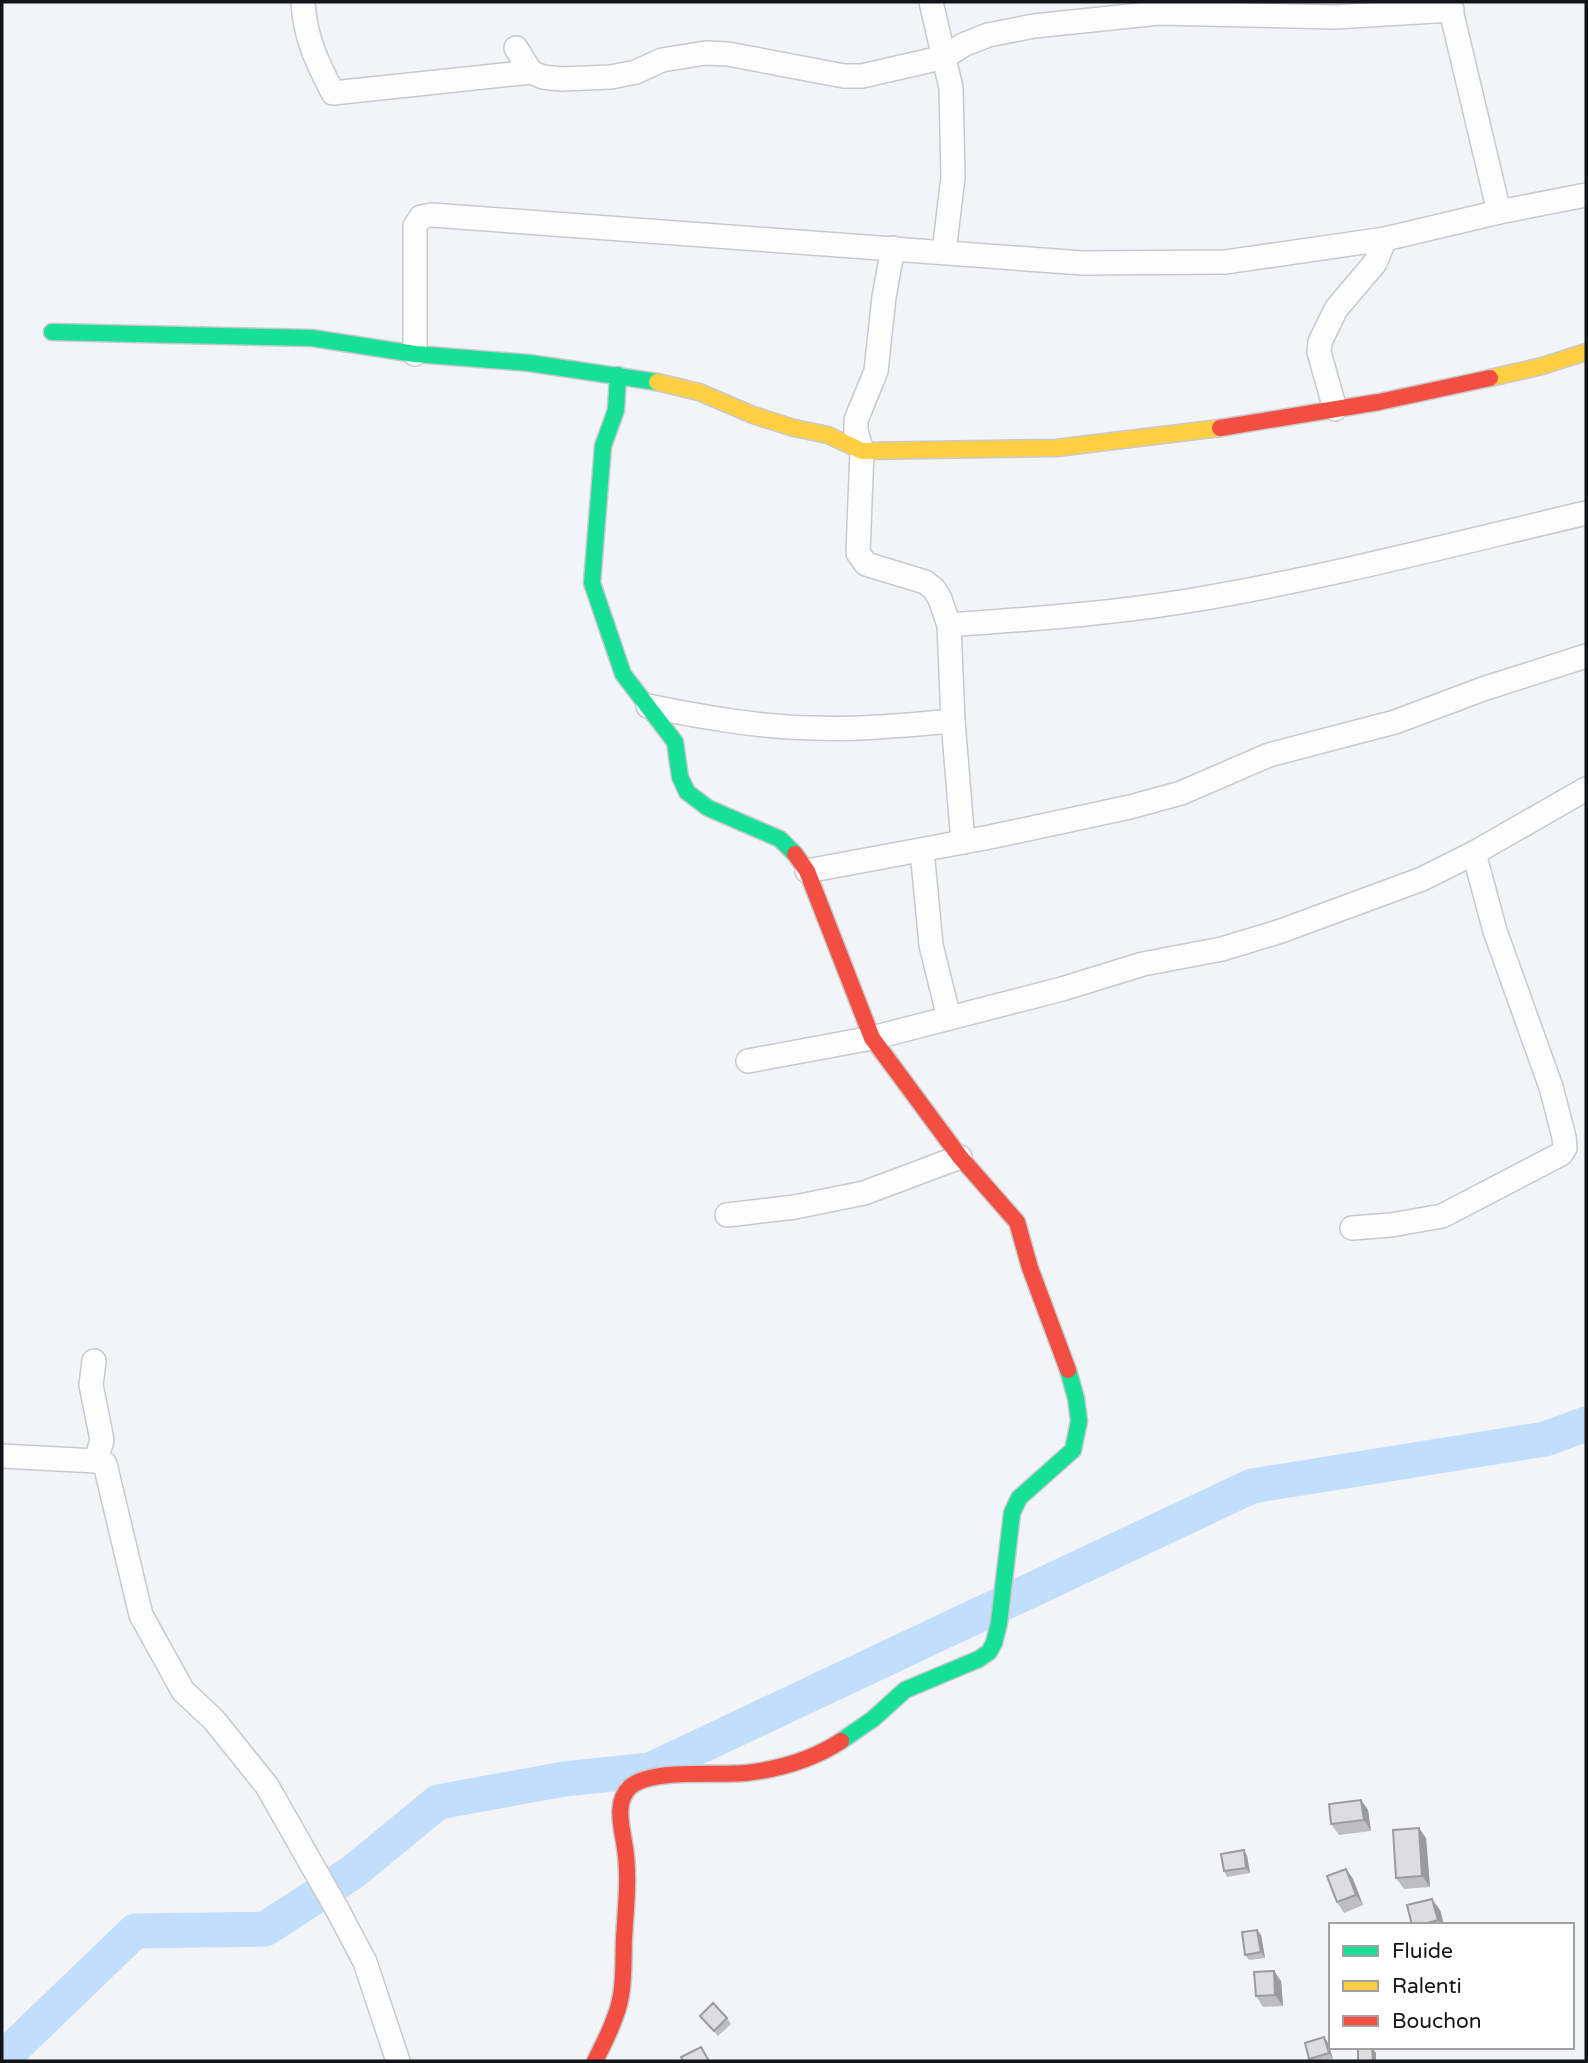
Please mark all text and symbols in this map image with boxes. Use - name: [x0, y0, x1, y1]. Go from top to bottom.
- legend: [1329, 1923, 1574, 2049]
- text: Fluide: [1392, 1939, 1453, 1964]
- text: Ralenti: [1392, 1974, 1462, 1999]
- text: Bouchon: [1392, 2009, 1482, 2034]

